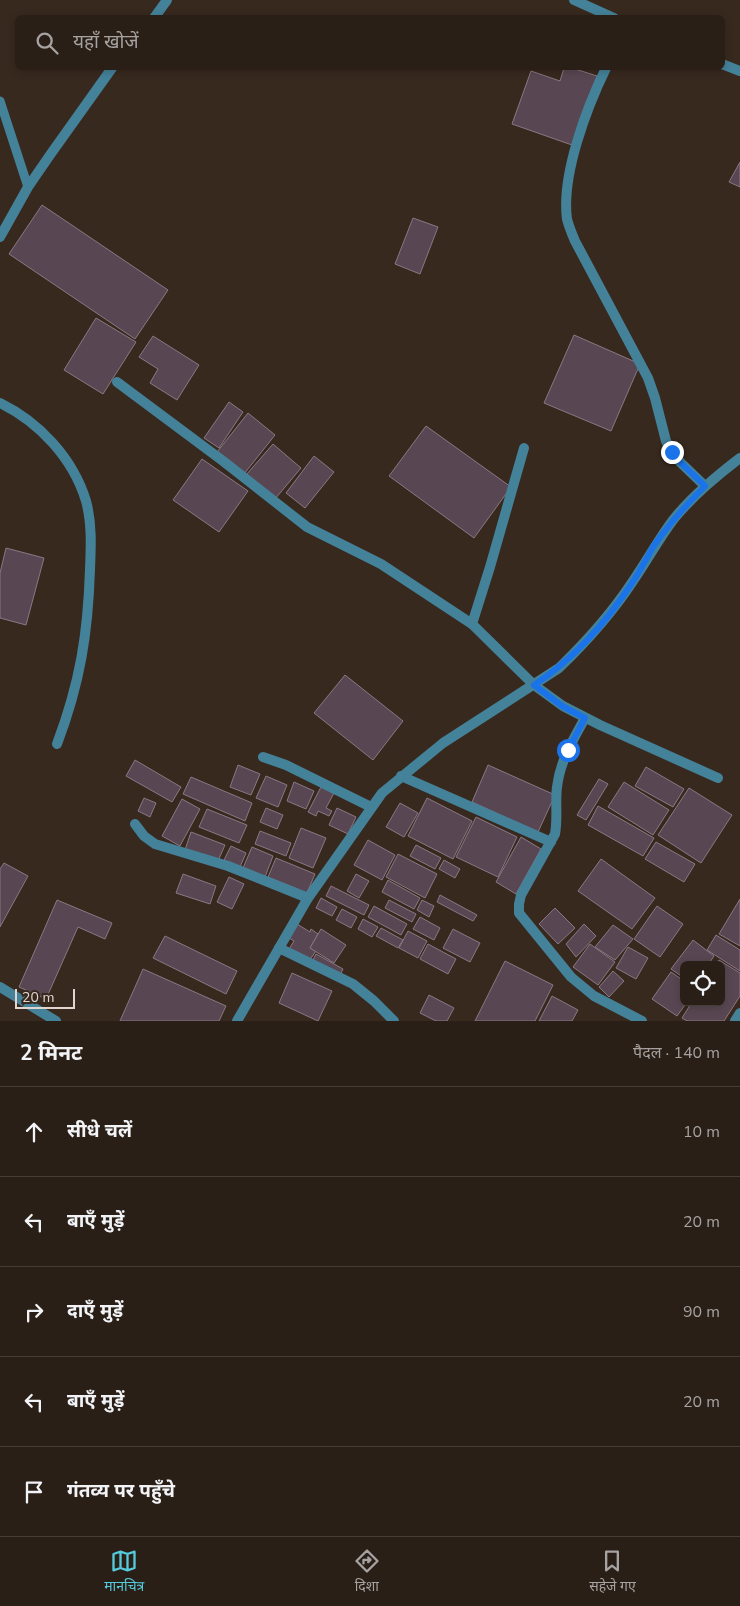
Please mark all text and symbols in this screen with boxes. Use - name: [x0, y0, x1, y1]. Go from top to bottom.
- search box: [15, 15, 725, 70]
- icon: search: [33, 29, 61, 57]
- text: यहाँ खोजें: [73, 29, 138, 55]
- route end: [661, 441, 684, 464]
- route start: [557, 739, 580, 762]
- map controls: [680, 961, 725, 1006]
- button: locate: [680, 961, 725, 1006]
- scale bar: [15, 986, 75, 1009]
- text: 20 m: [22, 988, 54, 1007]
- text: 2 मिनट: [20, 1039, 82, 1067]
- text: पैदल · 140 m: [633, 1042, 720, 1064]
- icon: ahead: [20, 1118, 48, 1146]
- text: सीधे चलें: [67, 1118, 132, 1144]
- text: 10 m: [683, 1121, 720, 1143]
- icon: left: [20, 1208, 48, 1236]
- text: बाएँ मुड़ें: [67, 1208, 124, 1234]
- text: 20 m: [683, 1211, 720, 1233]
- icon: right: [20, 1298, 48, 1326]
- text: दाएँ मुड़ें: [67, 1298, 123, 1324]
- text: 90 m: [683, 1301, 720, 1323]
- icon: left: [20, 1388, 48, 1416]
- text: बाएँ मुड़ें: [67, 1388, 124, 1414]
- text: 20 m: [683, 1391, 720, 1413]
- icon: arrive: [20, 1478, 48, 1506]
- text: गंतव्य पर पहुँचे: [67, 1478, 175, 1504]
- tab: मानचित्र: [104, 1547, 144, 1597]
- tab: दिशा: [353, 1547, 381, 1597]
- tab: सहेजे गए: [589, 1547, 636, 1597]

